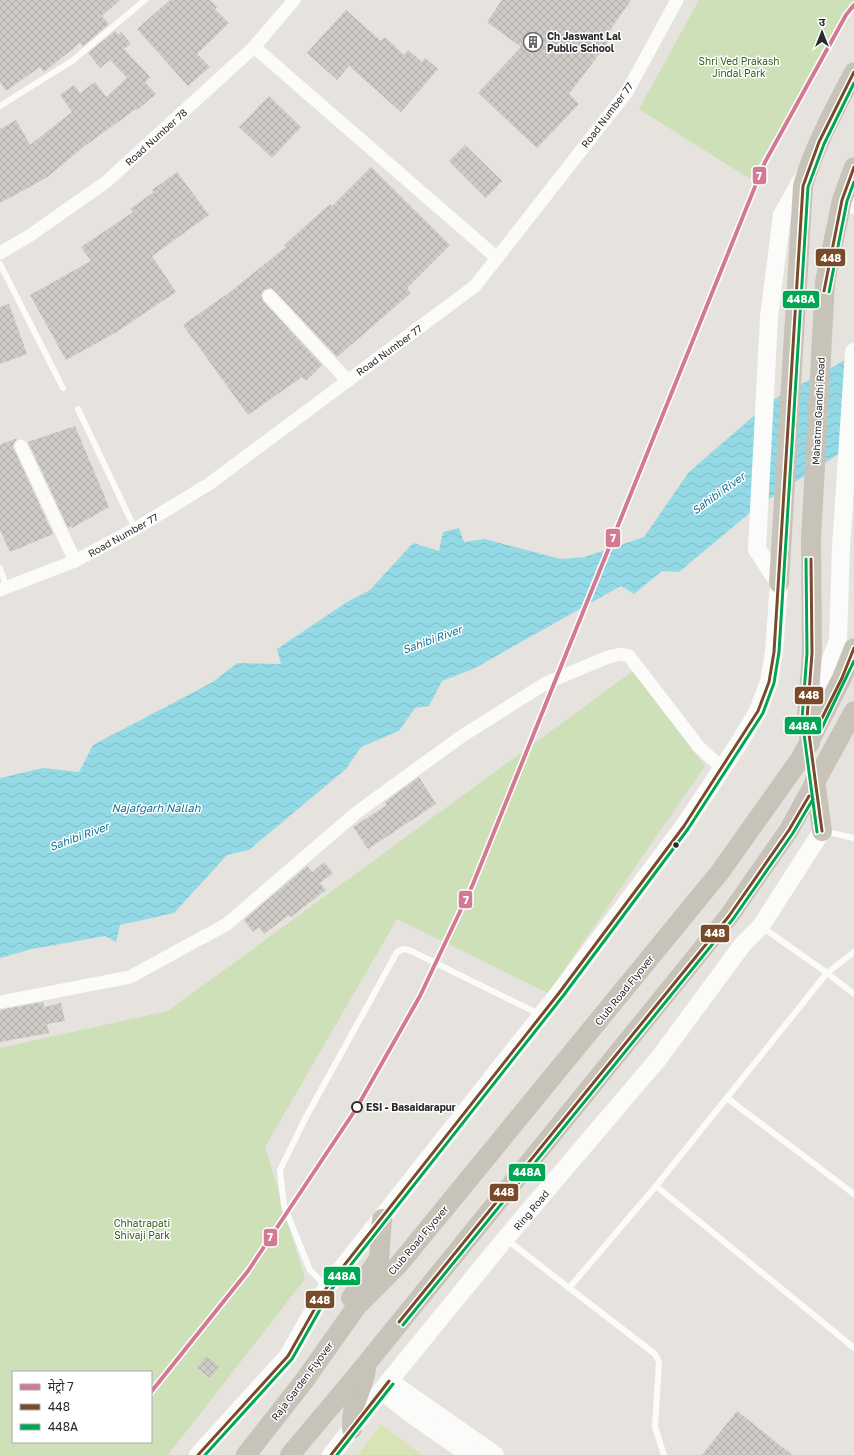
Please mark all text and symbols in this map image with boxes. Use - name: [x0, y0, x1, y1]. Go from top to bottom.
- north arrow: [802, 12, 842, 52]
- text: उ: [819, 15, 826, 28]
- place label: Ch Jaswant Lal Public School: [547, 30, 622, 54]
- building icon: Ch Jaswant Lal Public School: [522, 31, 544, 53]
- park label: Shri Ved Prakash Jindal Park: [699, 55, 779, 79]
- street label: Road Number 77: [579, 80, 635, 150]
- street label: Road Number 78: [123, 106, 189, 168]
- line badge: 7: [752, 166, 767, 185]
- text: 7: [756, 169, 762, 182]
- line badge: 448: [815, 248, 846, 267]
- text: 448: [821, 251, 841, 264]
- line badge: 448A: [782, 290, 820, 309]
- text: 448A: [787, 292, 815, 305]
- street label: Road Number 77: [354, 322, 424, 378]
- street label: Mahatma Gandhi Road: [809, 357, 827, 465]
- water label: Sahibi River: [689, 468, 748, 517]
- street label: Road Number 77: [86, 511, 160, 559]
- line badge: 7: [605, 528, 621, 548]
- text: 7: [610, 531, 616, 544]
- water label: Sahibi River: [400, 622, 465, 656]
- line badge: 448: [794, 686, 824, 705]
- text: 448: [799, 688, 819, 701]
- line badge: 448A: [784, 716, 822, 735]
- text: 448A: [789, 719, 817, 732]
- water label: Najafgarh Nallah: [111, 801, 202, 815]
- water label: Sahibi River: [47, 819, 112, 853]
- unlabelled marker: [671, 840, 681, 850]
- line badge: 7: [458, 890, 473, 909]
- text: 7: [463, 893, 469, 906]
- line badge: 448: [700, 924, 730, 943]
- text: 448: [705, 926, 725, 939]
- street label: Club Road Flyover: [592, 952, 656, 1028]
- marker: ESI - Basaidarapur: [351, 1101, 363, 1113]
- place label: ESI - Basaidarapur: [366, 1101, 456, 1113]
- line badge: 448A: [508, 1163, 546, 1182]
- text: 448A: [513, 1165, 541, 1178]
- line badge: 448: [489, 1183, 519, 1202]
- text: 448: [494, 1185, 514, 1198]
- street label: Ring Road: [511, 1187, 551, 1233]
- street label: Club Road Flyover: [385, 1203, 451, 1277]
- park label: Chhatrapati Shivaji Park: [114, 1217, 170, 1241]
- line badge: 7: [263, 1228, 278, 1247]
- text: 7: [267, 1230, 273, 1243]
- line badge: 448A: [323, 1266, 361, 1286]
- text: 448A: [328, 1269, 356, 1282]
- line badge: 448: [305, 1290, 335, 1309]
- text: 448: [310, 1293, 330, 1306]
- street label: Raja Garden Flyover: [268, 1339, 336, 1423]
- legend: [12, 1371, 152, 1443]
- text: मेट्रो 7: [48, 1379, 74, 1394]
- text: 448: [48, 1399, 70, 1414]
- text: 448A: [48, 1419, 78, 1434]

